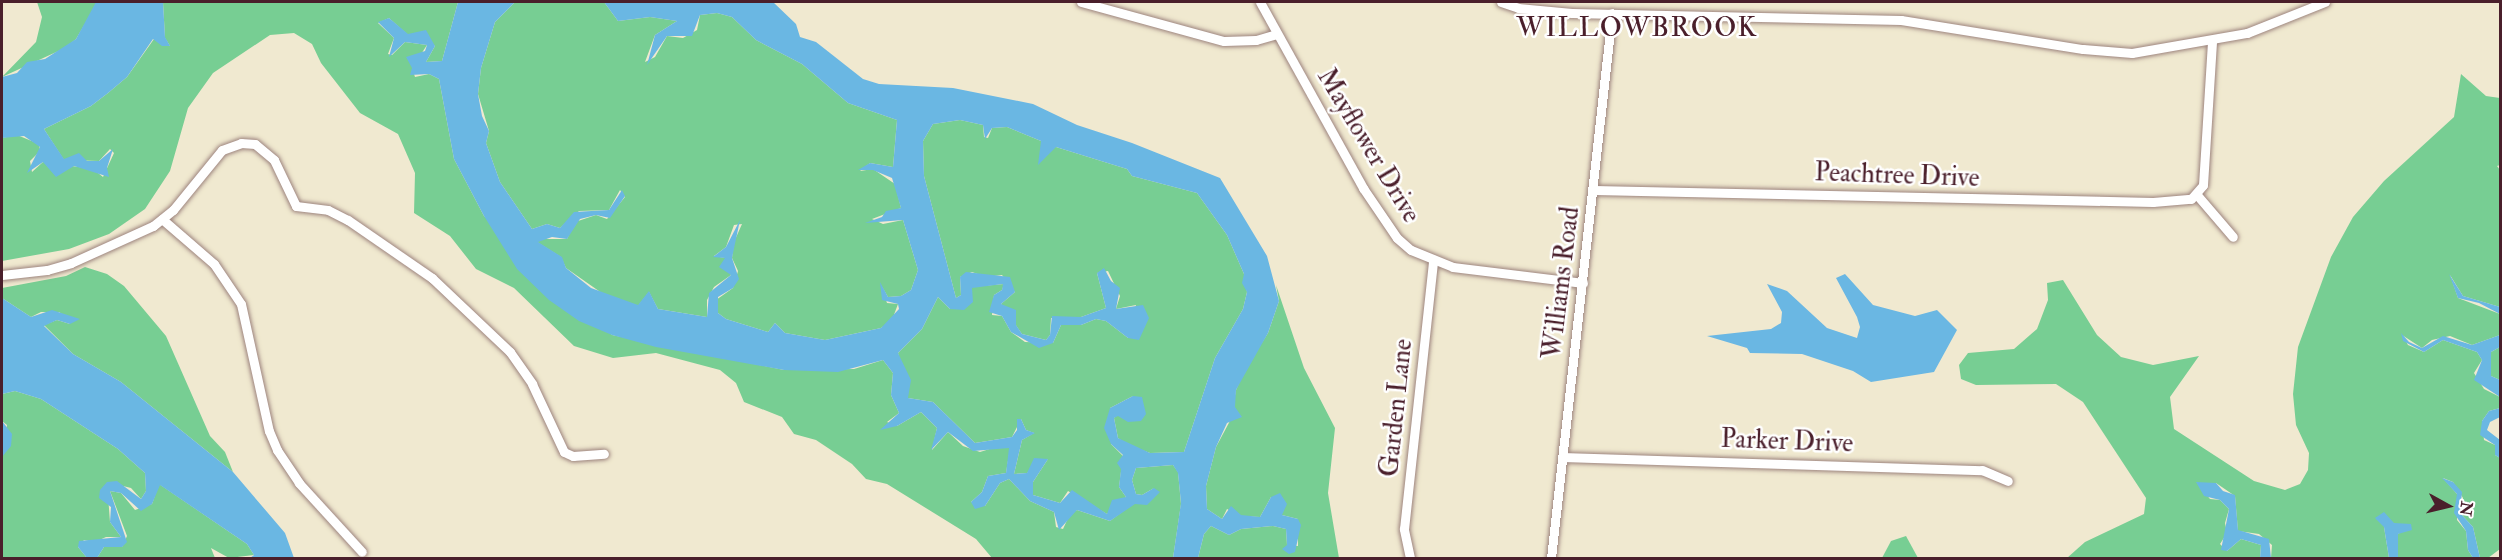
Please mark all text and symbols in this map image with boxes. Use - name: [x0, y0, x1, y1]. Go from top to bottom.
- district label: WILLOWBROOK: [1516, 12, 1758, 44]
- street label: Mayflower Drive: [1310, 63, 1426, 229]
- street label: Peachtree Drive: [1814, 158, 1980, 194]
- street label: Williams Road: [1537, 205, 1587, 361]
- street label: Garden Lane: [1374, 338, 1420, 478]
- street label: Parker Drive: [1720, 424, 1854, 460]
- north arrow: [2418, 476, 2478, 536]
- text: N: [2455, 500, 2477, 517]

